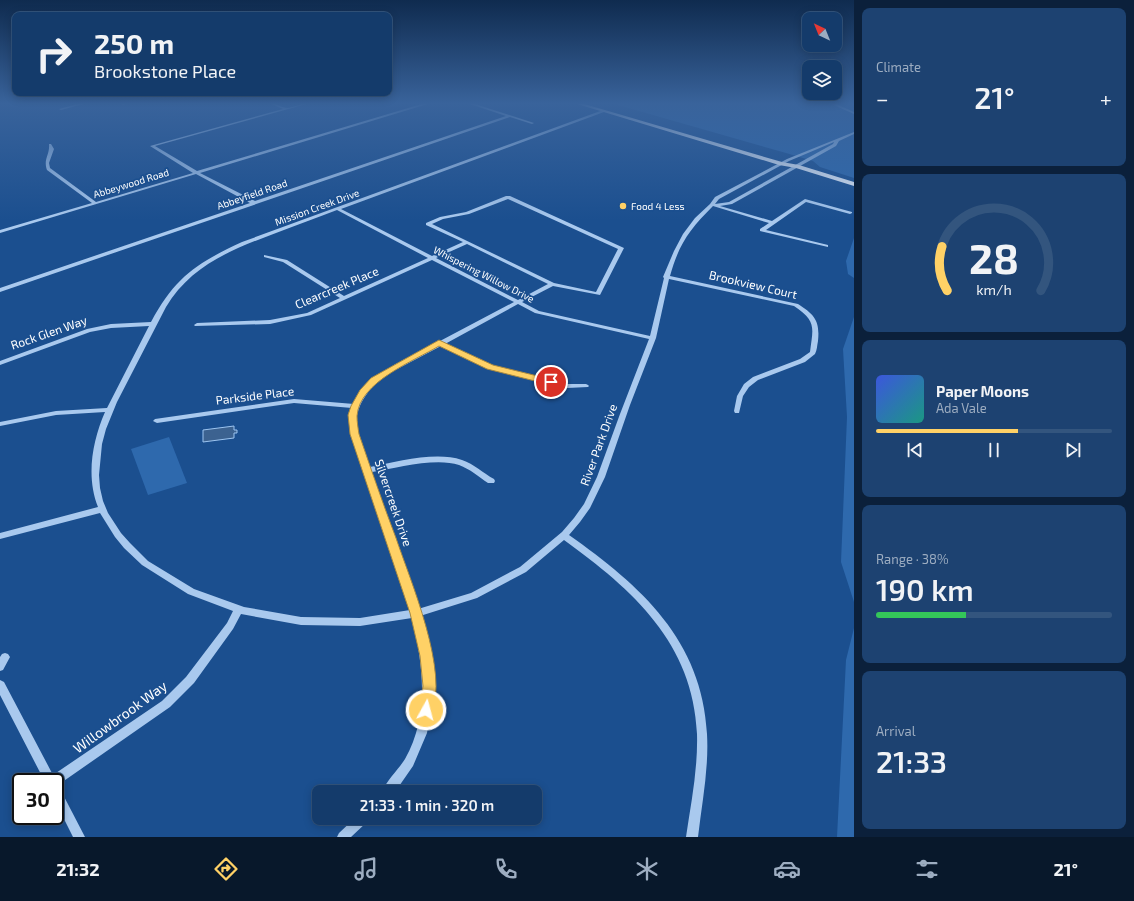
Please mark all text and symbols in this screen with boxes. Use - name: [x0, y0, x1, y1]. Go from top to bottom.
- north arrow: [802, 12, 842, 52]
- map controls: [802, 12, 842, 100]
- text: 250 m: [94, 26, 174, 60]
- icon: right: [28, 28, 80, 80]
- text: Climate: [876, 59, 921, 75]
- text: Brookstone Place: [94, 60, 236, 82]
- button: layers: [802, 60, 842, 100]
- text: 21°: [974, 79, 1015, 115]
- text: −: [876, 85, 889, 111]
- text: +: [1100, 85, 1112, 111]
- street label: Abbeywood Road: [92, 166, 170, 200]
- street label: Abbeyfield Road: [215, 176, 289, 212]
- street label: Mission Creek Drive: [273, 186, 361, 228]
- place label: Food 4 Less: [631, 200, 685, 212]
- marker: Food 4 Less: [618, 201, 628, 211]
- text: 28: [969, 231, 1019, 281]
- street label: Whispering Willow Drive: [432, 243, 536, 305]
- street label: Clearcreek Place: [293, 263, 381, 311]
- street label: Brookview Court: [708, 267, 799, 301]
- text: km/h: [976, 280, 1012, 297]
- street label: Rock Glen Way: [9, 312, 89, 352]
- pin: [534, 365, 568, 399]
- icon: arrive: [540, 371, 562, 393]
- text: Paper Moons: [936, 382, 1029, 400]
- street label: Parkside Place: [215, 383, 295, 407]
- text: Ada Vale: [936, 400, 987, 416]
- street label: River Park Drive: [577, 402, 619, 487]
- icon: previous: [904, 439, 926, 461]
- icon: pause: [983, 439, 1005, 461]
- icon: next: [1062, 439, 1084, 461]
- street label: Silvercreek Drive: [373, 457, 415, 548]
- text: Range · 38%: [876, 551, 949, 567]
- text: 190 km: [876, 571, 974, 607]
- street label: Willowbrook Way: [69, 676, 170, 756]
- position arrow: [405, 689, 447, 731]
- text: Arrival: [876, 723, 916, 739]
- text: 21:33: [876, 743, 947, 779]
- speed limit sign: 30: [12, 773, 64, 825]
- text: 21:33 · 1 min · 320 m: [360, 796, 494, 814]
- icon: directions: [212, 855, 240, 883]
- icon: music: [352, 855, 380, 883]
- icon: phone: [492, 855, 520, 883]
- icon: climate: [633, 855, 661, 883]
- icon: car: [773, 855, 801, 883]
- icon: filters: [913, 855, 941, 883]
- text: 21:32: [56, 858, 100, 880]
- text: 21°: [1053, 858, 1078, 880]

